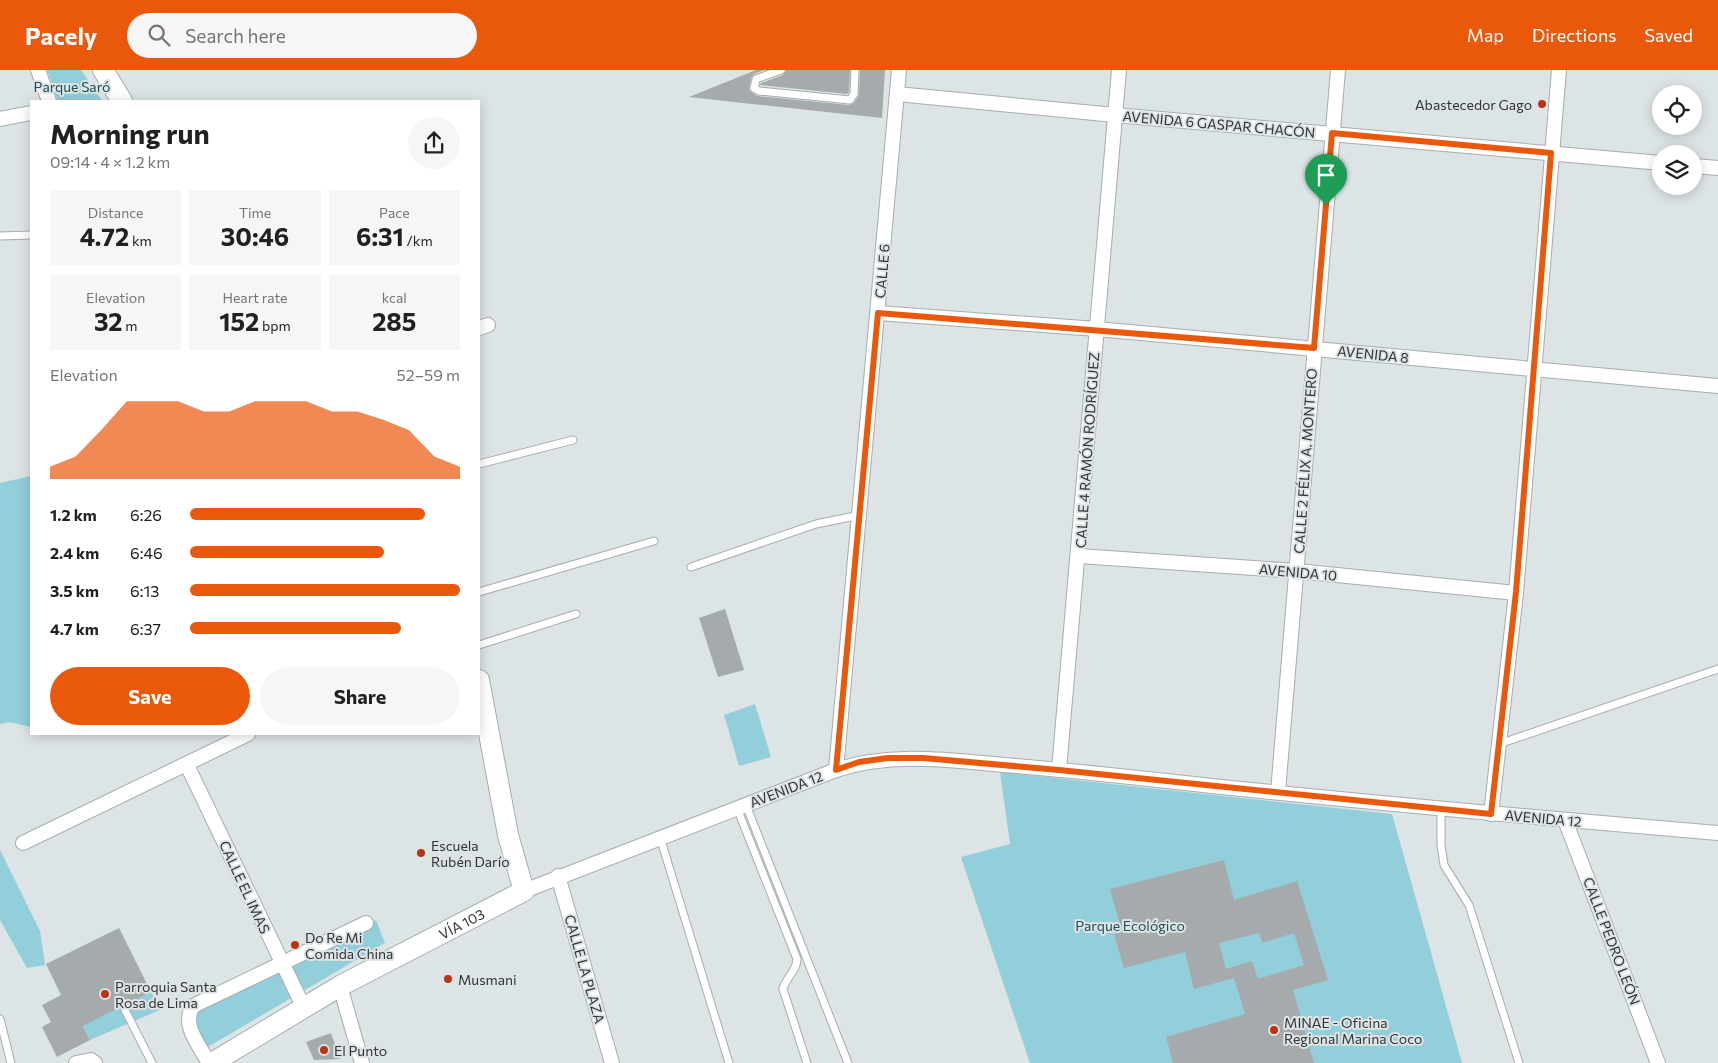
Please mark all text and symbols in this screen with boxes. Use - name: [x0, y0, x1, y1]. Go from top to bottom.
- search box: [127, 13, 477, 58]
- text: Pacely: [25, 21, 97, 50]
- icon: search: [145, 21, 173, 49]
- text: Search here: [185, 24, 286, 47]
- text: Map: [1467, 24, 1504, 46]
- text: Directions: [1532, 24, 1616, 46]
- text: Saved: [1644, 24, 1693, 46]
- park label: Parque Saró: [34, 78, 110, 95]
- map controls: [1652, 85, 1702, 195]
- button: locate: [1652, 85, 1702, 135]
- place label: Abastecedor Gago: [1415, 96, 1532, 113]
- marker: Abastecedor Gago: [1536, 98, 1548, 110]
- street label: AVENIDA 6 GASPAR CHACÓN: [1122, 107, 1316, 141]
- text: Morning run: [50, 116, 210, 150]
- button: share: [408, 117, 460, 169]
- button: layers: [1652, 145, 1702, 195]
- text: 09:14 · 4 × 1.2 km: [50, 152, 170, 171]
- pin: [1305, 154, 1347, 205]
- icon: arrive: [1312, 161, 1340, 189]
- text: Distance: [88, 204, 143, 221]
- text: Time: [239, 204, 271, 221]
- text: Pace: [379, 204, 410, 221]
- text: 4.72: [80, 221, 129, 251]
- text: 30:46: [221, 221, 289, 251]
- text: 6:31: [356, 221, 404, 251]
- text: km: [129, 232, 152, 249]
- text: /km: [404, 232, 433, 249]
- street label: CALLE 6: [871, 243, 893, 299]
- text: Elevation: [86, 289, 145, 306]
- text: Heart rate: [222, 289, 288, 306]
- text: kcal: [382, 289, 407, 306]
- text: 32: [94, 306, 123, 336]
- text: 152: [219, 306, 259, 336]
- text: 285: [372, 306, 416, 336]
- text: m: [123, 317, 137, 334]
- text: bpm: [259, 317, 291, 334]
- street label: AVENIDA 8: [1336, 342, 1410, 366]
- street label: CALLE 4 RAMÓN RODRÍGUEZ: [1072, 351, 1102, 549]
- text: Elevation: [50, 365, 118, 384]
- text: 52–59 m: [397, 365, 460, 384]
- street label: CALLE 2 FÉLIX A. MONTERO: [1290, 368, 1320, 554]
- text: 1.2 km: [50, 505, 97, 524]
- text: 6:26: [130, 505, 162, 524]
- text: 2.4 km: [50, 543, 99, 562]
- text: 6:46: [130, 543, 163, 562]
- street label: AVENIDA 10: [1258, 560, 1338, 584]
- text: 3.5 km: [50, 581, 99, 600]
- text: 6:13: [130, 581, 159, 600]
- text: 4.7 km: [50, 619, 99, 638]
- text: 6:37: [130, 619, 161, 638]
- button: Save: [50, 667, 250, 725]
- button: Share: [260, 667, 460, 725]
- street label: AVENIDA 12: [747, 767, 825, 811]
- street label: AVENIDA 12: [1504, 806, 1582, 830]
- place label: Escuela Rubén Darío: [431, 837, 510, 870]
- street label: CALLE EL IMAS: [216, 838, 274, 936]
- marker: Escuela Rubén Darío: [415, 847, 427, 859]
- street label: CALLE PEDRO LEÓN: [1580, 875, 1644, 1007]
- street label: VÍA 103: [436, 905, 487, 942]
- street label: CALLE LA PLAZA: [561, 913, 609, 1026]
- park label: Parque Ecológico: [1075, 917, 1185, 934]
- place label: Do Re Mi Comida China: [305, 929, 393, 962]
- marker: Do Re Mi Comida China: [289, 939, 301, 951]
- place label: Musmani: [458, 971, 517, 988]
- marker: Musmani: [442, 973, 454, 985]
- place label: Parroquia Santa Rosa de Lima: [115, 978, 217, 1011]
- marker: Parroquia Santa Rosa de Lima: [99, 988, 111, 1000]
- place label: MINAE - Oficina Regional Marina Coco: [1284, 1014, 1422, 1047]
- marker: MINAE - Oficina Regional Marina Coco: [1268, 1024, 1280, 1036]
- place label: El Punto: [334, 1042, 387, 1059]
- marker: El Punto: [318, 1044, 330, 1056]

